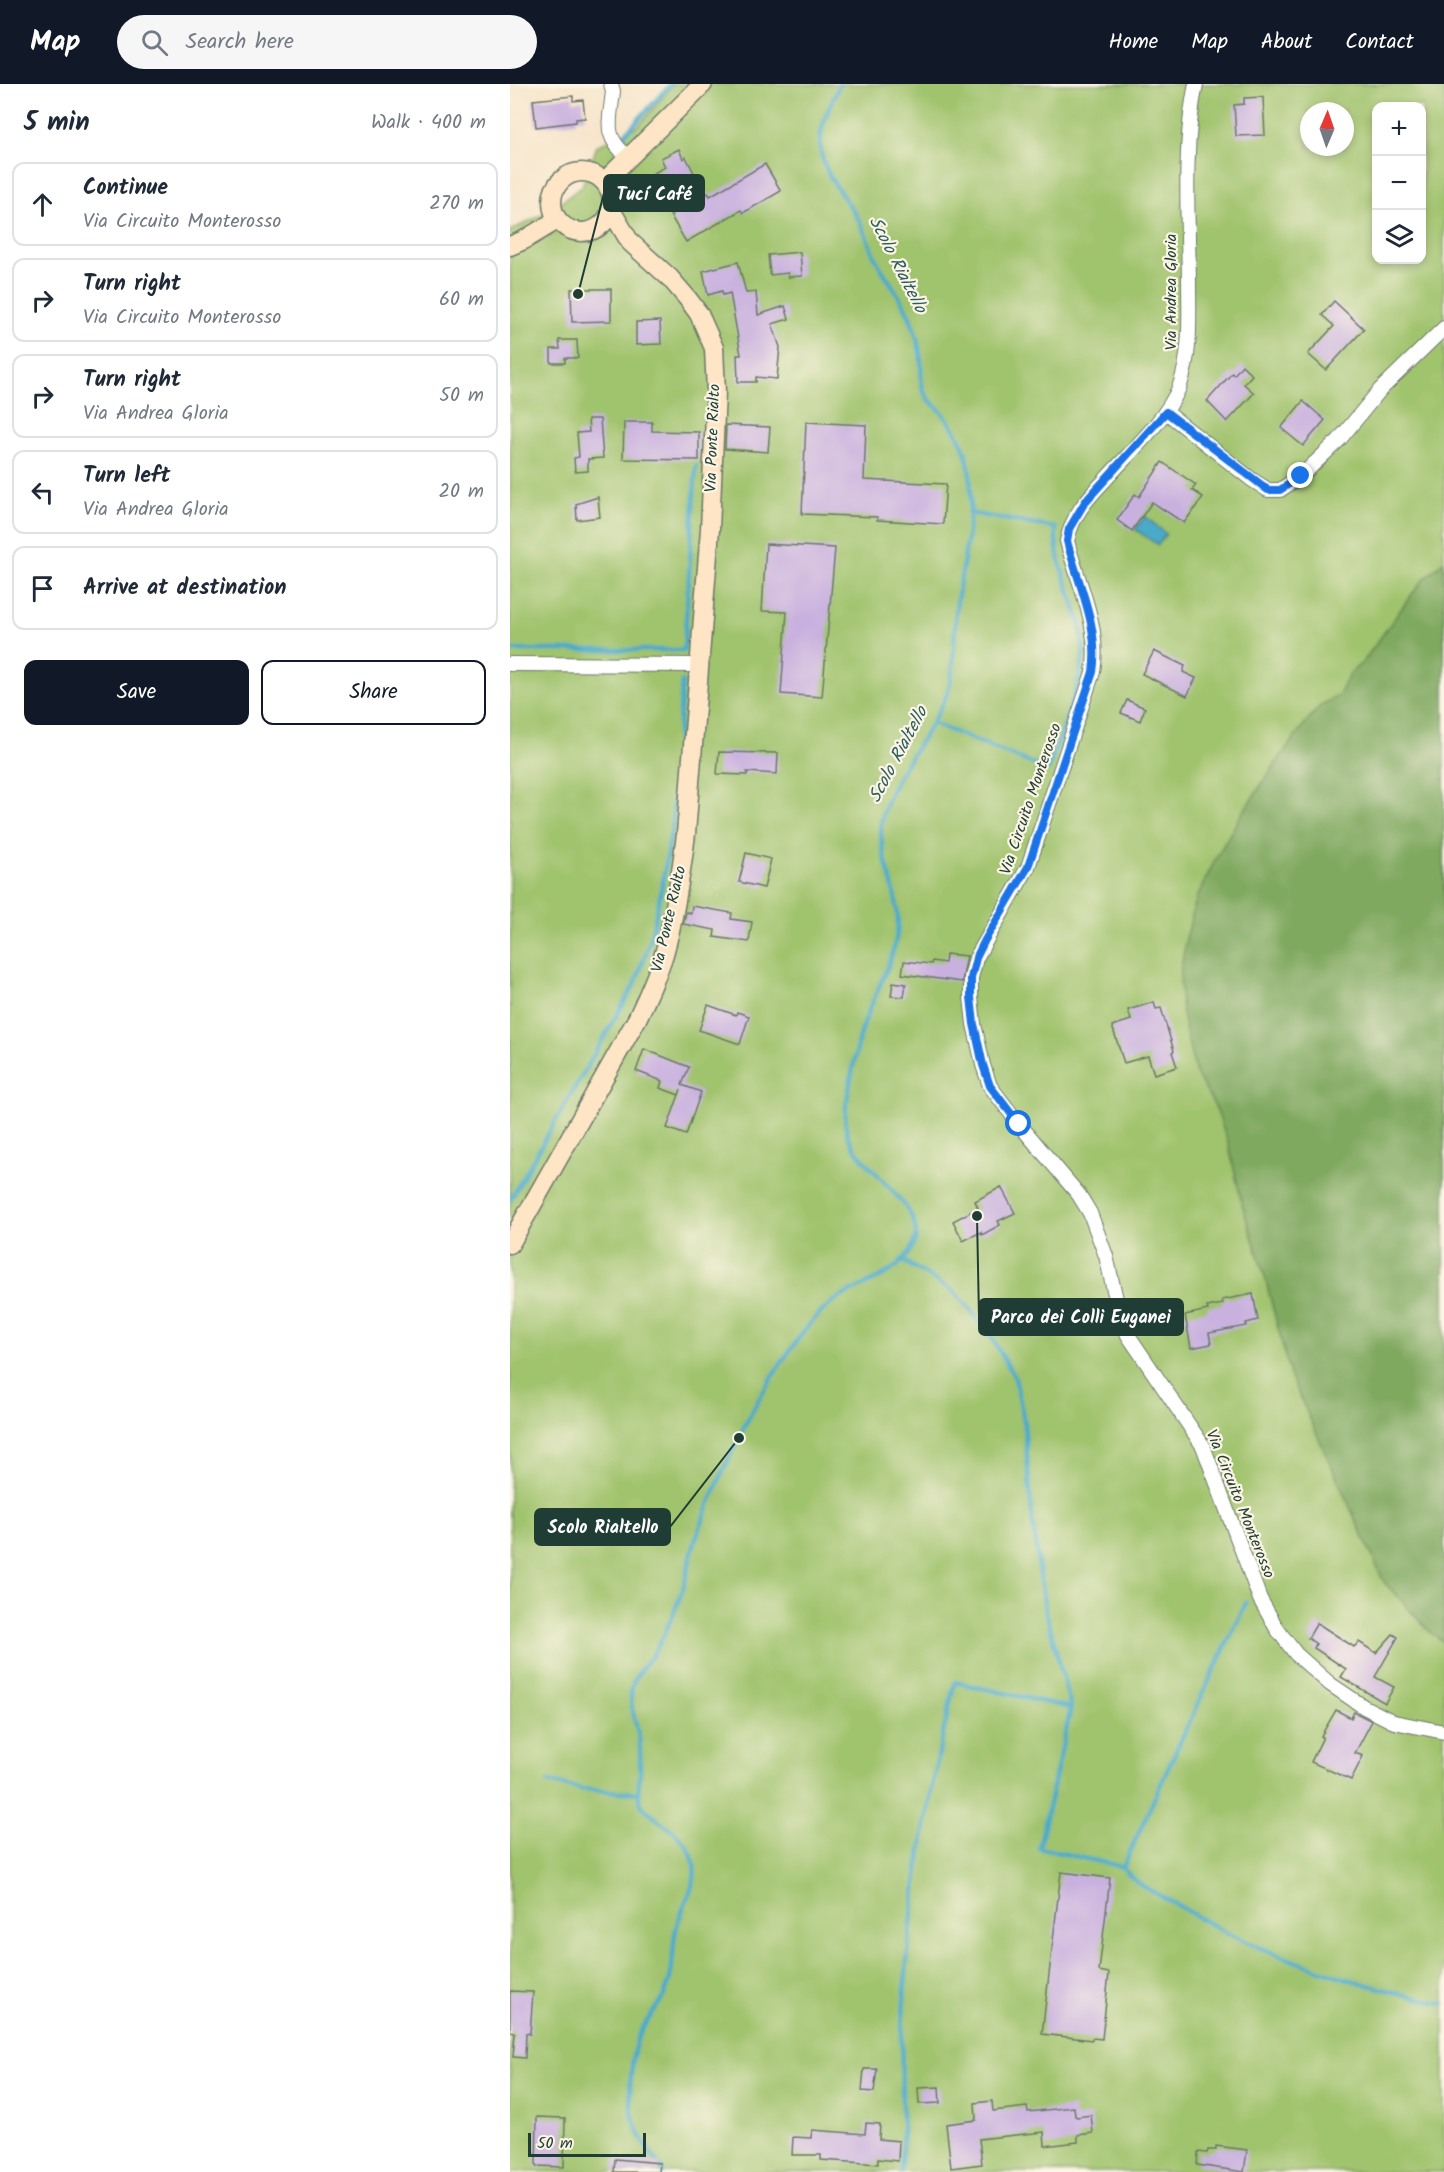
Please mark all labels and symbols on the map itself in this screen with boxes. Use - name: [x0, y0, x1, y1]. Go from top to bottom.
- north arrow: [1300, 102, 1354, 156]
- callout: Tucí Café: [604, 175, 704, 211]
- text: Tucí Café: [616, 181, 692, 210]
- water label: Scolo Rialtello: [860, 212, 935, 320]
- street label: Via Andrea Gloria: [1159, 234, 1184, 350]
- street label: Via Ponte Rialto: [699, 383, 727, 493]
- route end: [1287, 462, 1313, 488]
- water label: Scolo Rialtello: [862, 700, 937, 808]
- street label: Via Circuito Monterosso: [993, 720, 1069, 878]
- street label: Via Ponte Rialto: [645, 863, 693, 975]
- route start: [1005, 1110, 1031, 1136]
- callout: Parco dei Colli Euganei: [979, 1299, 1183, 1335]
- text: Parco dei Colli Euganei: [991, 1304, 1171, 1333]
- street label: Via Circuito Monterosso: [1199, 1426, 1281, 1582]
- callout: Scolo Rialtello: [535, 1509, 670, 1545]
- text: Scolo Rialtello: [547, 1514, 659, 1543]
- scale bar: [528, 2130, 646, 2158]

